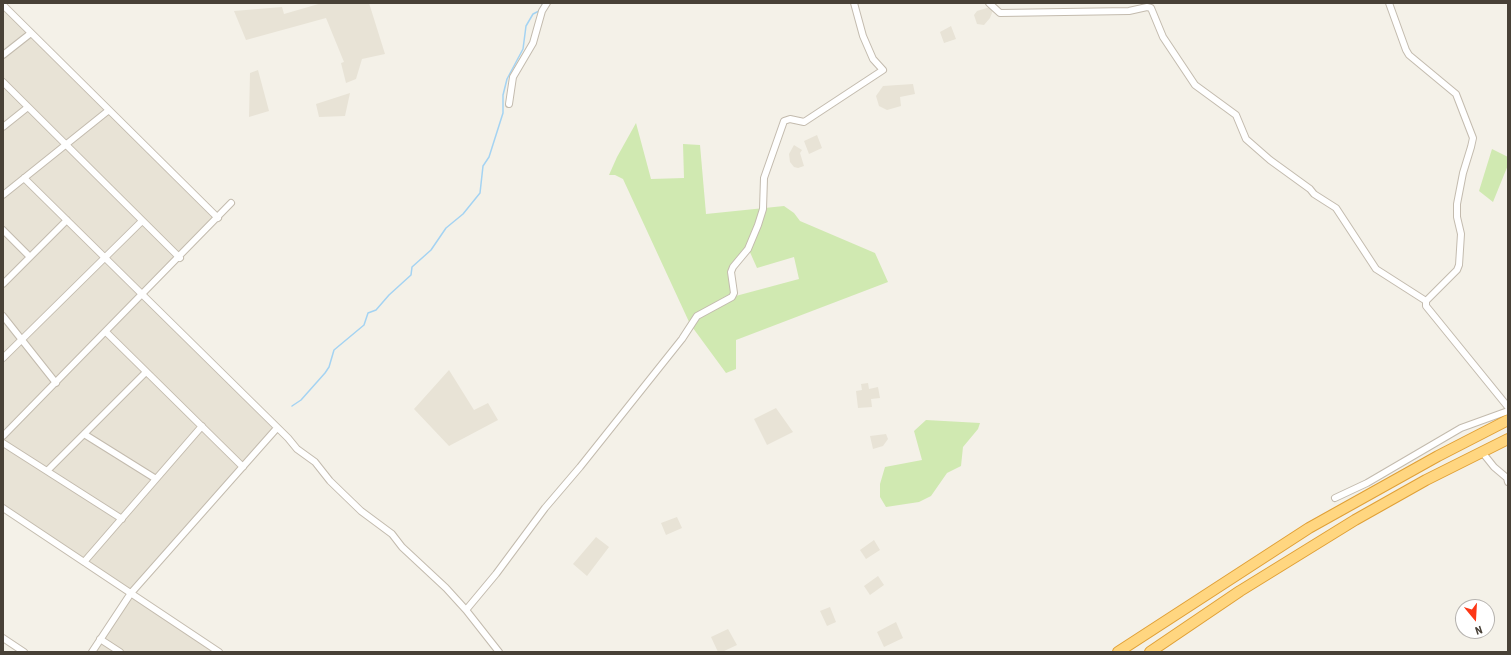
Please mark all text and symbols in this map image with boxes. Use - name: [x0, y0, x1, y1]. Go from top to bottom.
- north arrow: [1455, 599, 1495, 639]
- text: N: [1473, 623, 1484, 637]

